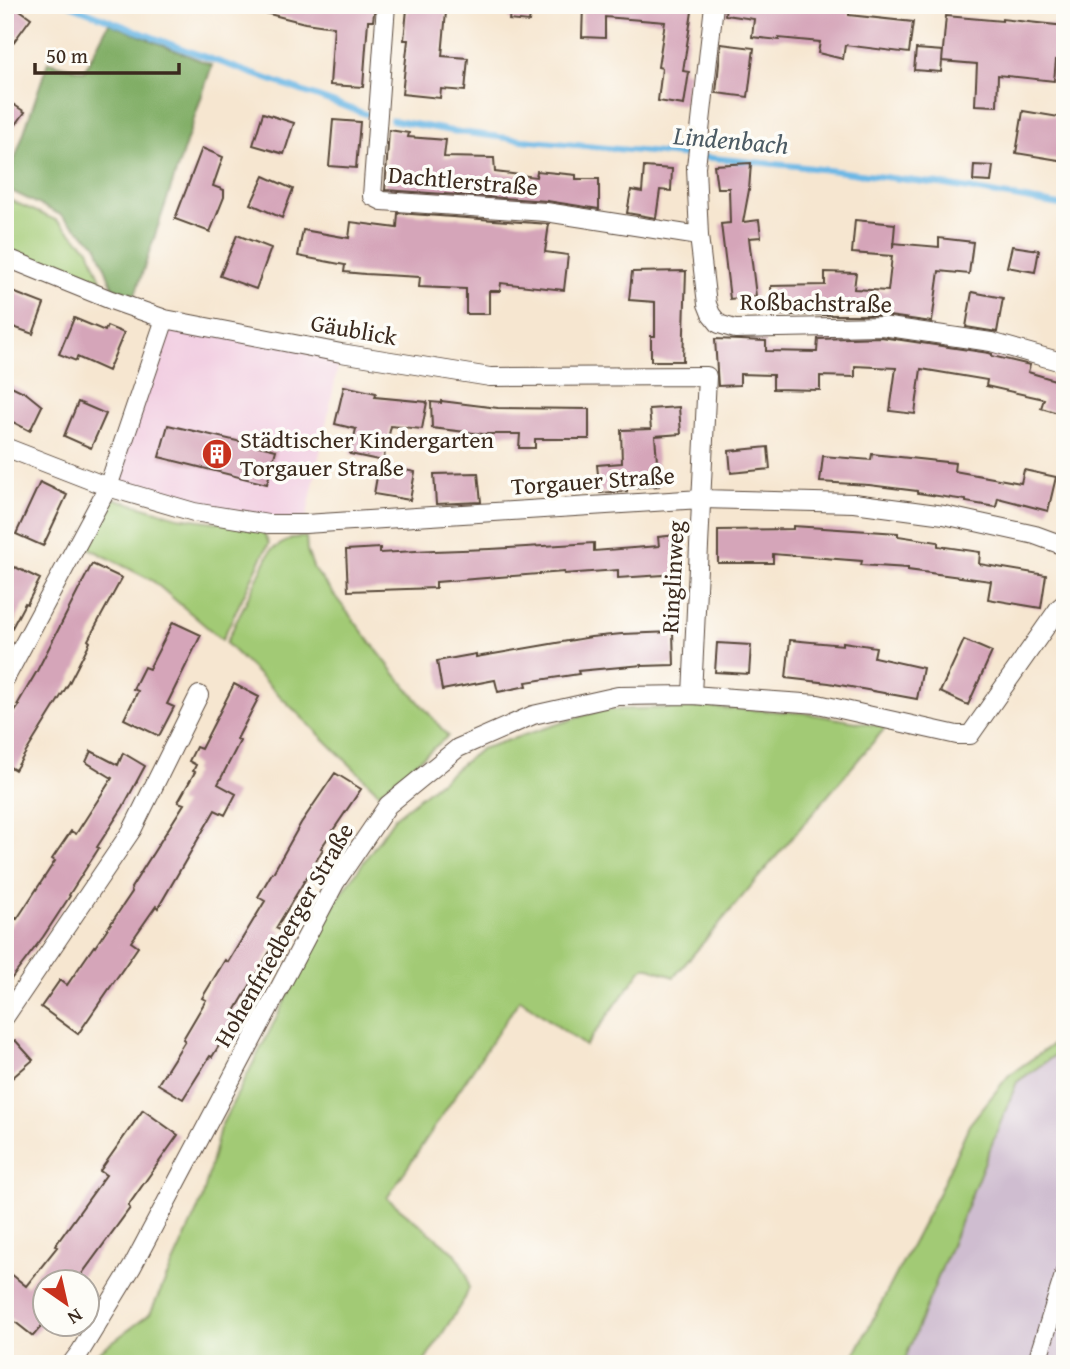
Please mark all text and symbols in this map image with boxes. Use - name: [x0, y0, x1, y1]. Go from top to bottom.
- scale bar: [35, 32, 178, 76]
- text: 50 m: [46, 40, 88, 71]
- water label: Lindenbach: [671, 115, 790, 164]
- street label: Dachtlerstraße: [387, 157, 539, 204]
- street label: Roßbachstraße: [740, 284, 892, 321]
- street label: Gäublick: [308, 305, 401, 354]
- place label: Städtischer Kindergarten Torgauer Straße: [240, 422, 495, 485]
- building icon: Städtischer Kindergarten Torgauer Straße: [200, 437, 234, 471]
- street label: Torgauer Straße: [510, 457, 676, 504]
- street label: Ringlinweg: [652, 520, 693, 634]
- street label: Hohenfriedberger Straße: [205, 816, 362, 1053]
- north arrow: [32, 1268, 102, 1338]
- text: N: [62, 1302, 89, 1332]

